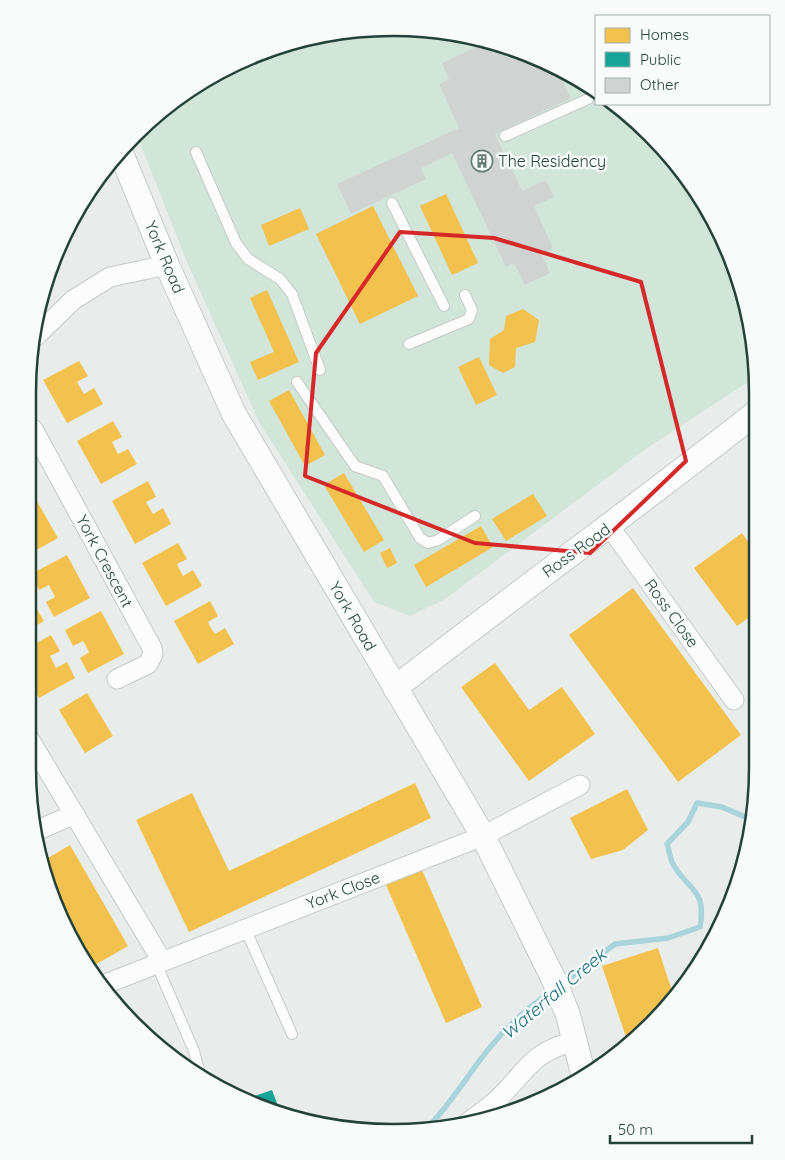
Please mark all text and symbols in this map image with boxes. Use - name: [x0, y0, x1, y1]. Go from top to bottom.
- legend: [595, 15, 770, 105]
- text: Homes: [640, 25, 689, 44]
- text: Public: [640, 50, 681, 69]
- text: Other: [640, 75, 680, 94]
- building icon: The Residency: [470, 149, 494, 173]
- place label: The Residency: [498, 151, 606, 171]
- street label: York Road: [141, 218, 189, 296]
- street label: York Crescent: [72, 511, 138, 611]
- street label: Ross Road: [538, 519, 614, 581]
- street label: Ross Close: [640, 575, 704, 651]
- street label: York Road: [325, 578, 381, 654]
- street label: York Close: [303, 867, 383, 913]
- water label: Waterfall Creek: [496, 942, 612, 1044]
- scale bar: [610, 1112, 752, 1144]
- text: 50 m: [618, 1120, 653, 1139]

